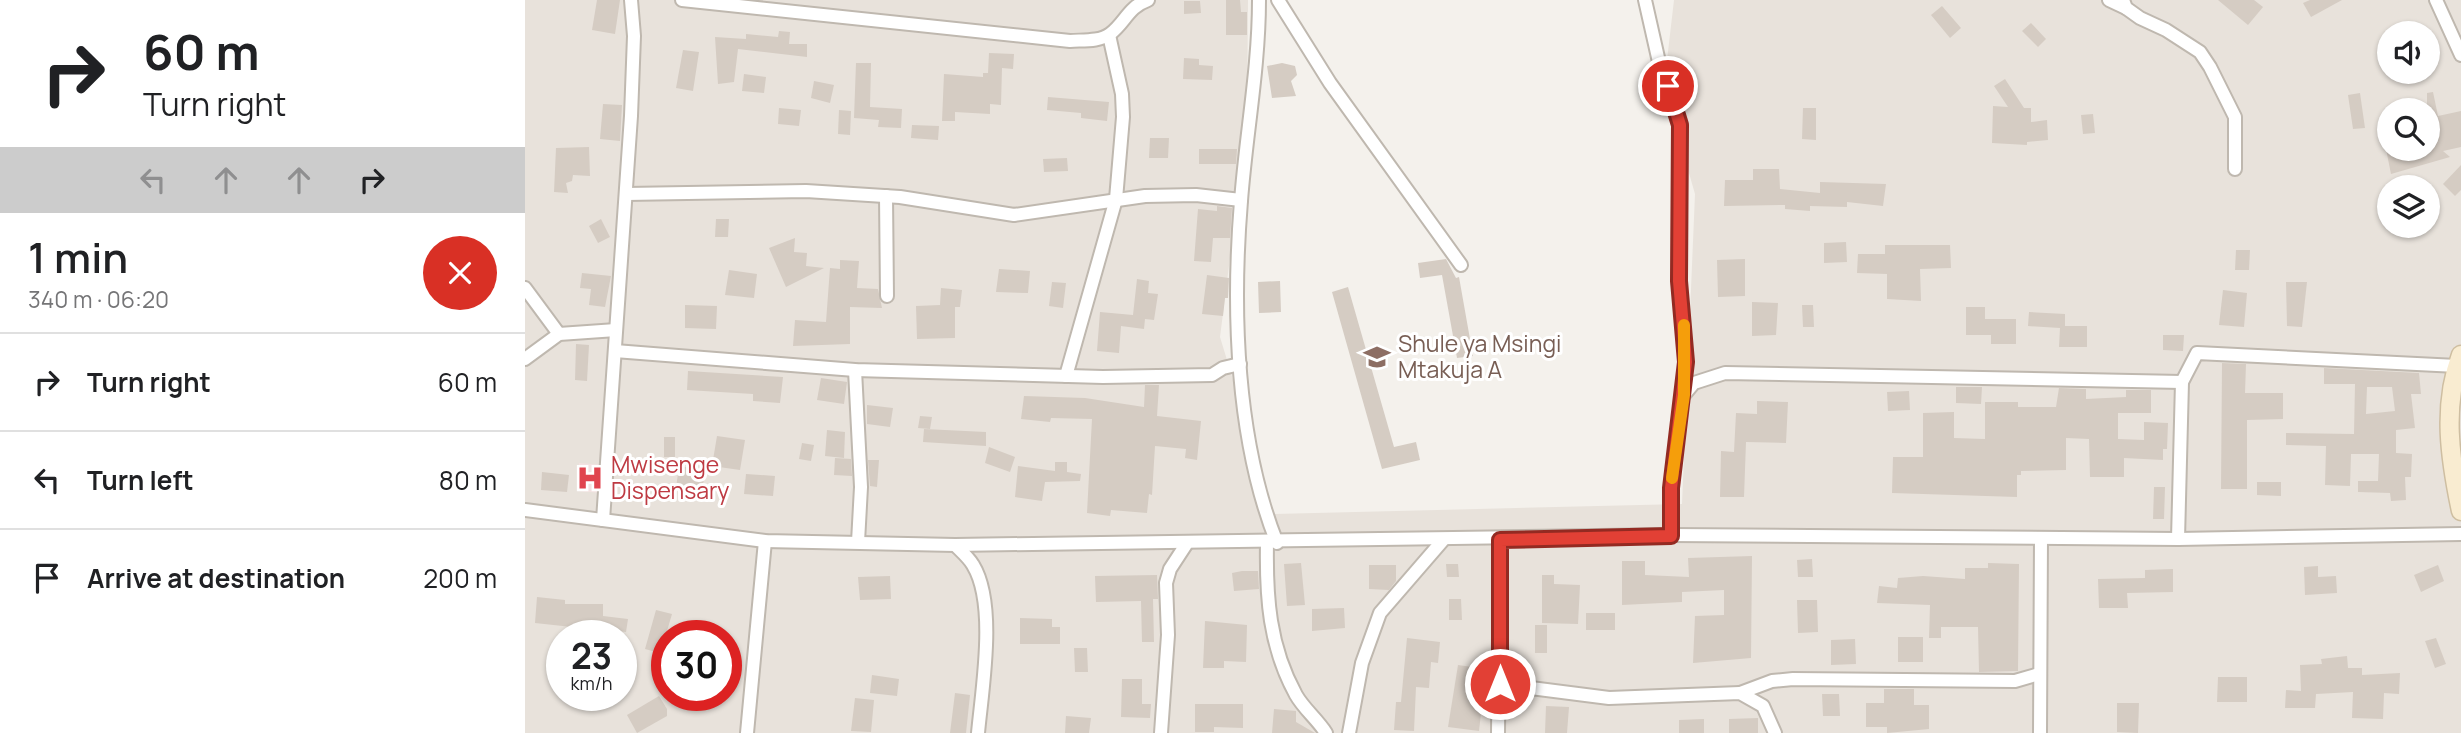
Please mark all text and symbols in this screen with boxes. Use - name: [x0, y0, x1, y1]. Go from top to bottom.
- text: 60 m: [143, 18, 260, 85]
- map controls: [2377, 21, 2440, 238]
- button: sound: [2377, 21, 2440, 84]
- icon: right: [28, 28, 119, 119]
- pin: [1638, 56, 1698, 116]
- icon: arrive: [1649, 67, 1687, 105]
- text: Turn right: [143, 82, 286, 126]
- button: search: [2377, 98, 2440, 161]
- icon: left: [134, 161, 172, 199]
- icon: ahead: [207, 161, 245, 199]
- icon: ahead: [280, 161, 318, 199]
- icon: right: [353, 161, 391, 199]
- button: layers: [2377, 175, 2440, 238]
- text: 1 min: [28, 228, 128, 286]
- button: close: [423, 236, 497, 310]
- text: 340 m · 06:20: [28, 283, 169, 315]
- place label: Shule ya Msingi Mtakuja A: [1398, 327, 1561, 385]
- school or university icon: Shule ya Msingi Mtakuja A: [1362, 342, 1392, 372]
- icon: right: [28, 363, 66, 401]
- text: Turn right: [87, 364, 211, 400]
- text: 60 m: [438, 364, 497, 400]
- place label: Mwisenge Dispensary: [611, 448, 729, 506]
- icon: left: [28, 461, 66, 499]
- text: Turn left: [87, 462, 194, 498]
- text: 80 m: [439, 462, 497, 498]
- hospital icon: Mwisenge Dispensary: [575, 463, 605, 493]
- icon: arrive: [28, 559, 66, 597]
- text: Arrive at destination: [87, 560, 345, 596]
- text: 200 m: [423, 560, 497, 596]
- speed limit sign: 30: [651, 620, 742, 711]
- text: 23: [571, 632, 612, 680]
- position arrow: [1463, 647, 1537, 721]
- text: km/h: [571, 671, 612, 695]

